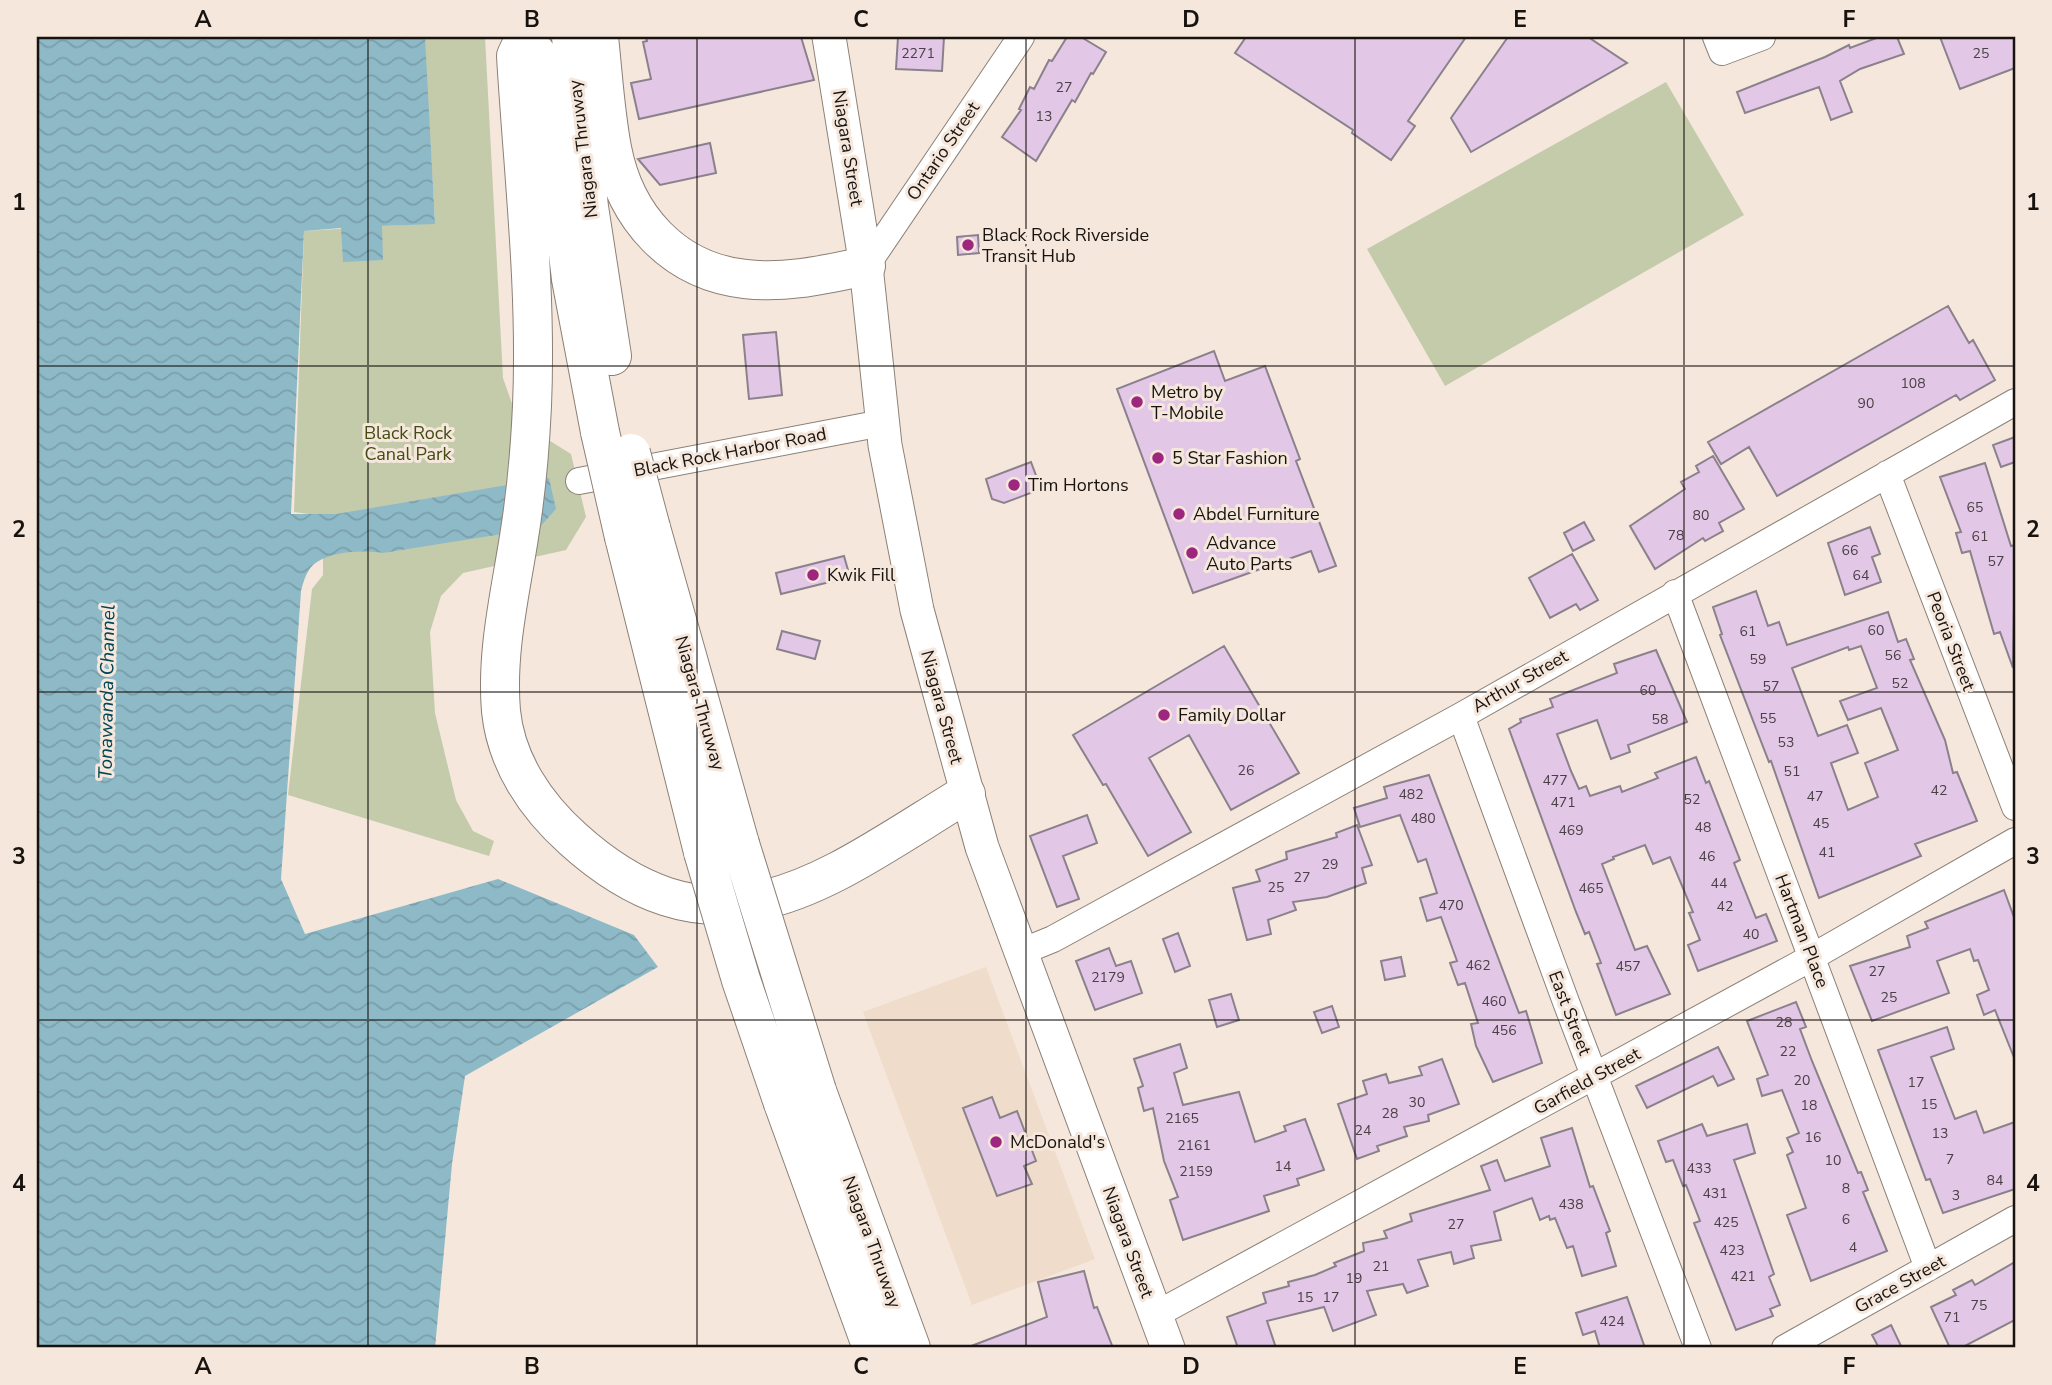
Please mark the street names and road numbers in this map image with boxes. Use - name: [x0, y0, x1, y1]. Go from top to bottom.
- street label: Niagara Thruway: [563, 78, 603, 219]
- street label: Niagara Street: [827, 88, 869, 208]
- street label: Ontario Street: [901, 96, 985, 205]
- street label: Black Rock Harbor Road: [632, 422, 828, 482]
- street label: Peoria Street: [1921, 588, 1981, 695]
- street label: Niagara Thruway: [669, 633, 731, 774]
- street label: Arthur Street: [1468, 644, 1573, 718]
- street label: Niagara Street: [915, 648, 969, 767]
- street label: Hartman Place: [1769, 871, 1835, 991]
- street label: East Street: [1543, 967, 1597, 1059]
- street label: Garfield Street: [1529, 1041, 1645, 1120]
- street label: Niagara Thruway: [837, 1173, 907, 1312]
- street label: Niagara Street: [1097, 1183, 1159, 1302]
- street label: Grace Street: [1850, 1249, 1950, 1319]

